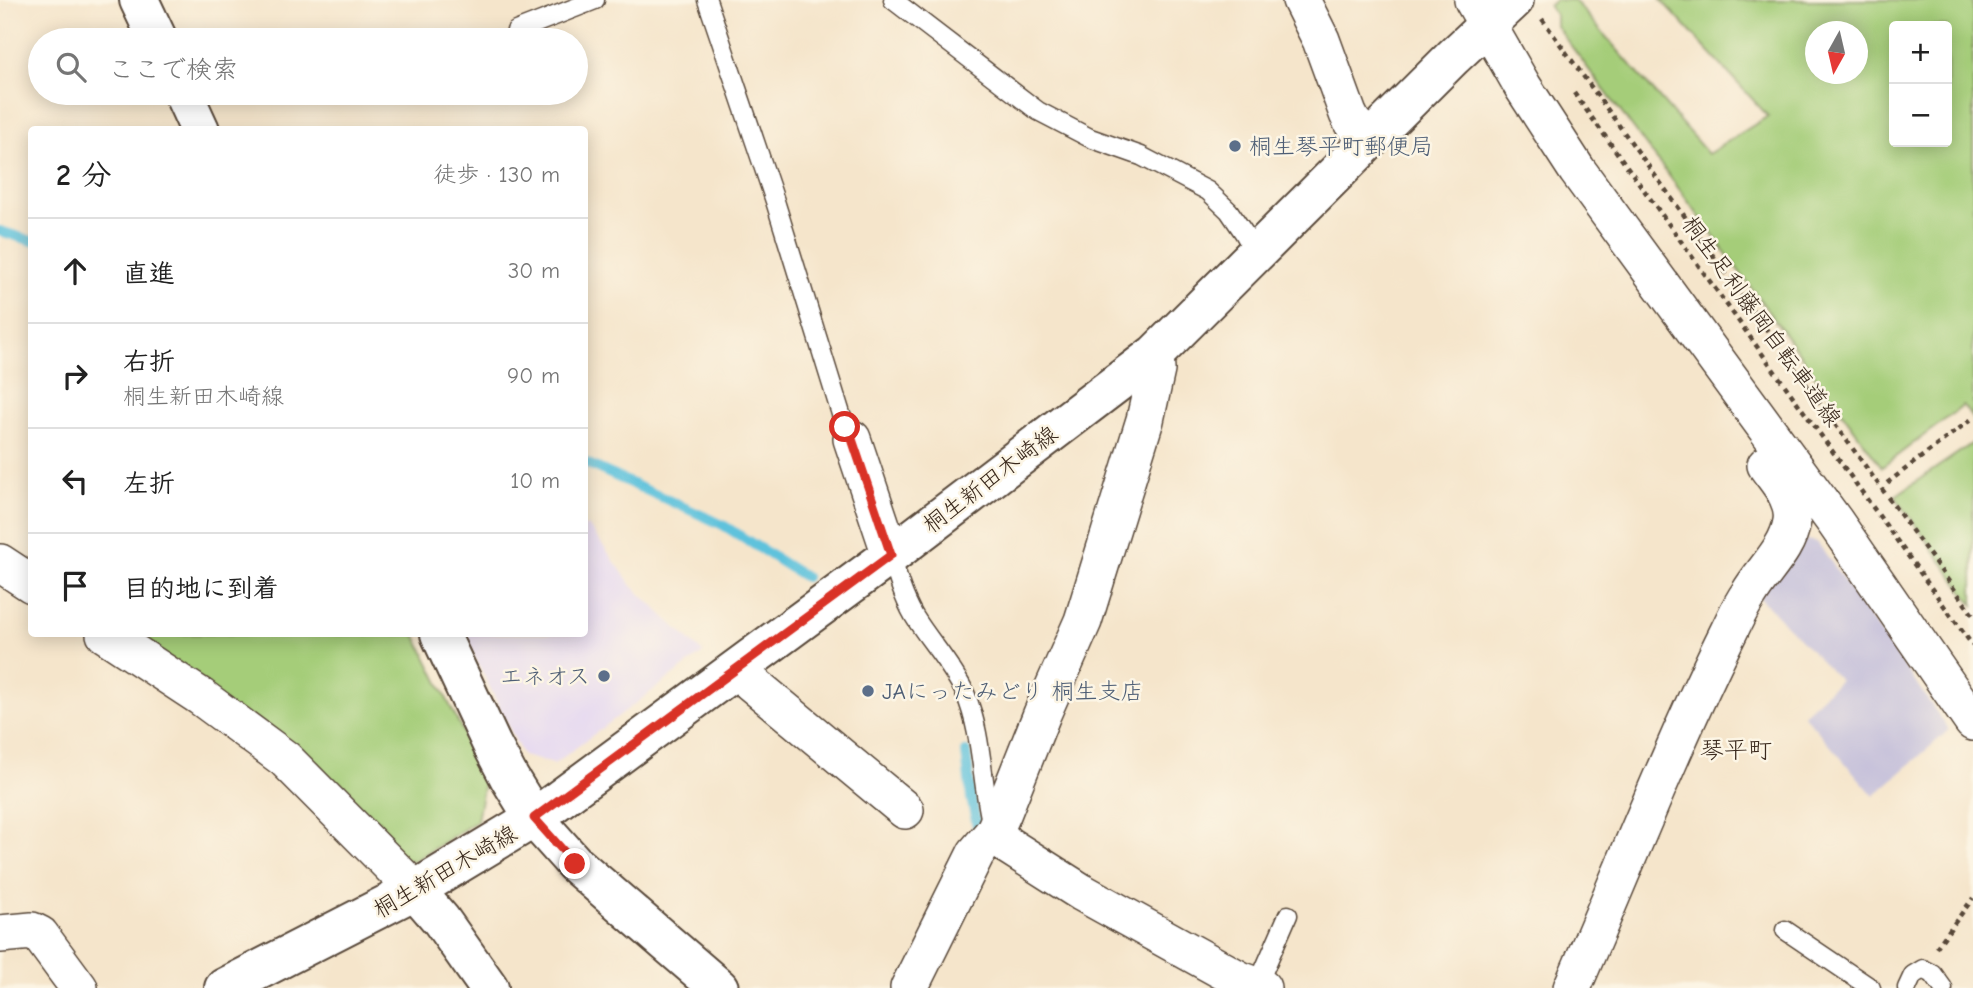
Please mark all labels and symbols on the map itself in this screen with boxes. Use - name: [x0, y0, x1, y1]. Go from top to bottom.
- north arrow: [1805, 21, 1868, 84]
- place label: 桐生琴平町郵便局: [1249, 133, 1433, 160]
- marker: 桐生琴平町郵便局: [1227, 138, 1243, 154]
- street label: 桐生足利藤岡自転車道線: [1676, 211, 1847, 432]
- route start: [829, 411, 860, 442]
- street label: 桐生新田木崎線: [918, 420, 1063, 539]
- place label: エネオス: [499, 663, 590, 690]
- marker: エネオス: [596, 668, 612, 684]
- place label: JAにったみどり 桐生支店: [882, 678, 1144, 705]
- marker: JAにったみどり 桐生支店: [860, 683, 876, 699]
- district label: 琴平町: [1700, 736, 1772, 764]
- street label: 桐生新田木崎線: [369, 819, 522, 923]
- route end: [559, 848, 590, 879]

